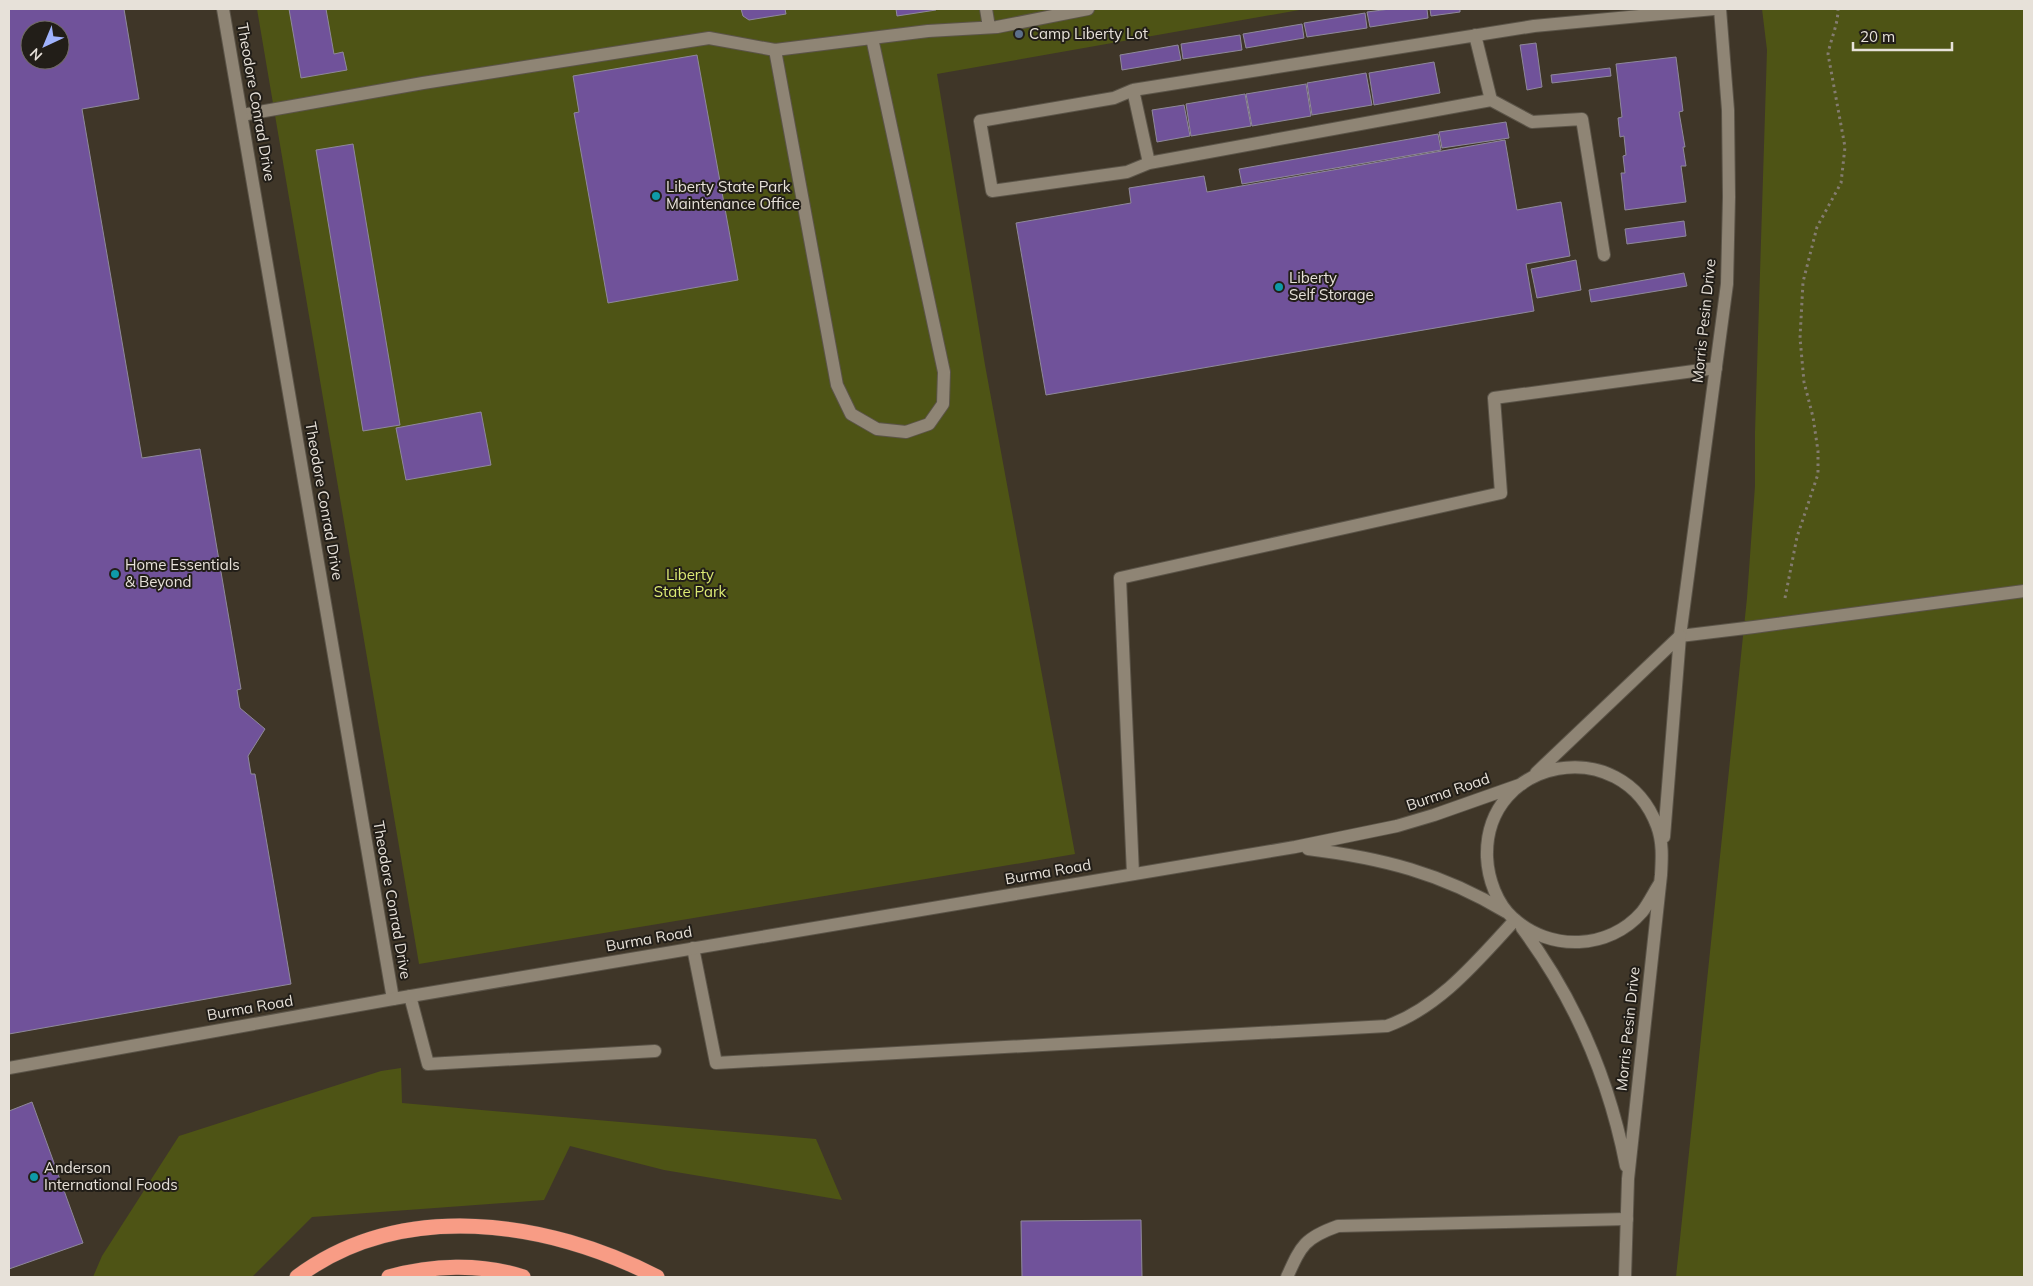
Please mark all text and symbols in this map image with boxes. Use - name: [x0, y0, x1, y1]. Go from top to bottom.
- north arrow: [20, 20, 70, 70]
- scale bar: [1853, 20, 1952, 52]
- street label: Theodore Conrad Drive: [233, 21, 280, 182]
- place label: Camp Liberty Lot: [1029, 24, 1148, 43]
- text: 20 m: [1860, 27, 1895, 46]
- marker: Camp Liberty Lot: [1013, 28, 1025, 40]
- text: N: [26, 44, 46, 64]
- place label: Liberty State Park Maintenance Office: [666, 177, 800, 213]
- marker: Liberty State Park Maintenance Office: [650, 190, 662, 202]
- street label: Morris Pesin Drive: [1688, 258, 1719, 384]
- place label: Liberty Self Storage: [1289, 268, 1374, 304]
- marker: Liberty Self Storage: [1273, 281, 1285, 293]
- street label: Theodore Conrad Drive: [301, 420, 348, 581]
- place label: Home Essentials & Beyond: [125, 555, 240, 591]
- park label: Liberty State Park: [654, 565, 726, 601]
- marker: Home Essentials & Beyond: [109, 568, 121, 580]
- street label: Burma Road: [1404, 768, 1492, 815]
- street label: Theodore Conrad Drive: [369, 819, 416, 980]
- street label: Burma Road: [1003, 855, 1092, 888]
- street label: Burma Road: [604, 922, 693, 955]
- street label: Morris Pesin Drive: [1612, 966, 1643, 1092]
- street label: Burma Road: [205, 991, 294, 1024]
- place label: Anderson International Foods: [44, 1158, 178, 1194]
- marker: Anderson International Foods: [28, 1171, 40, 1183]

